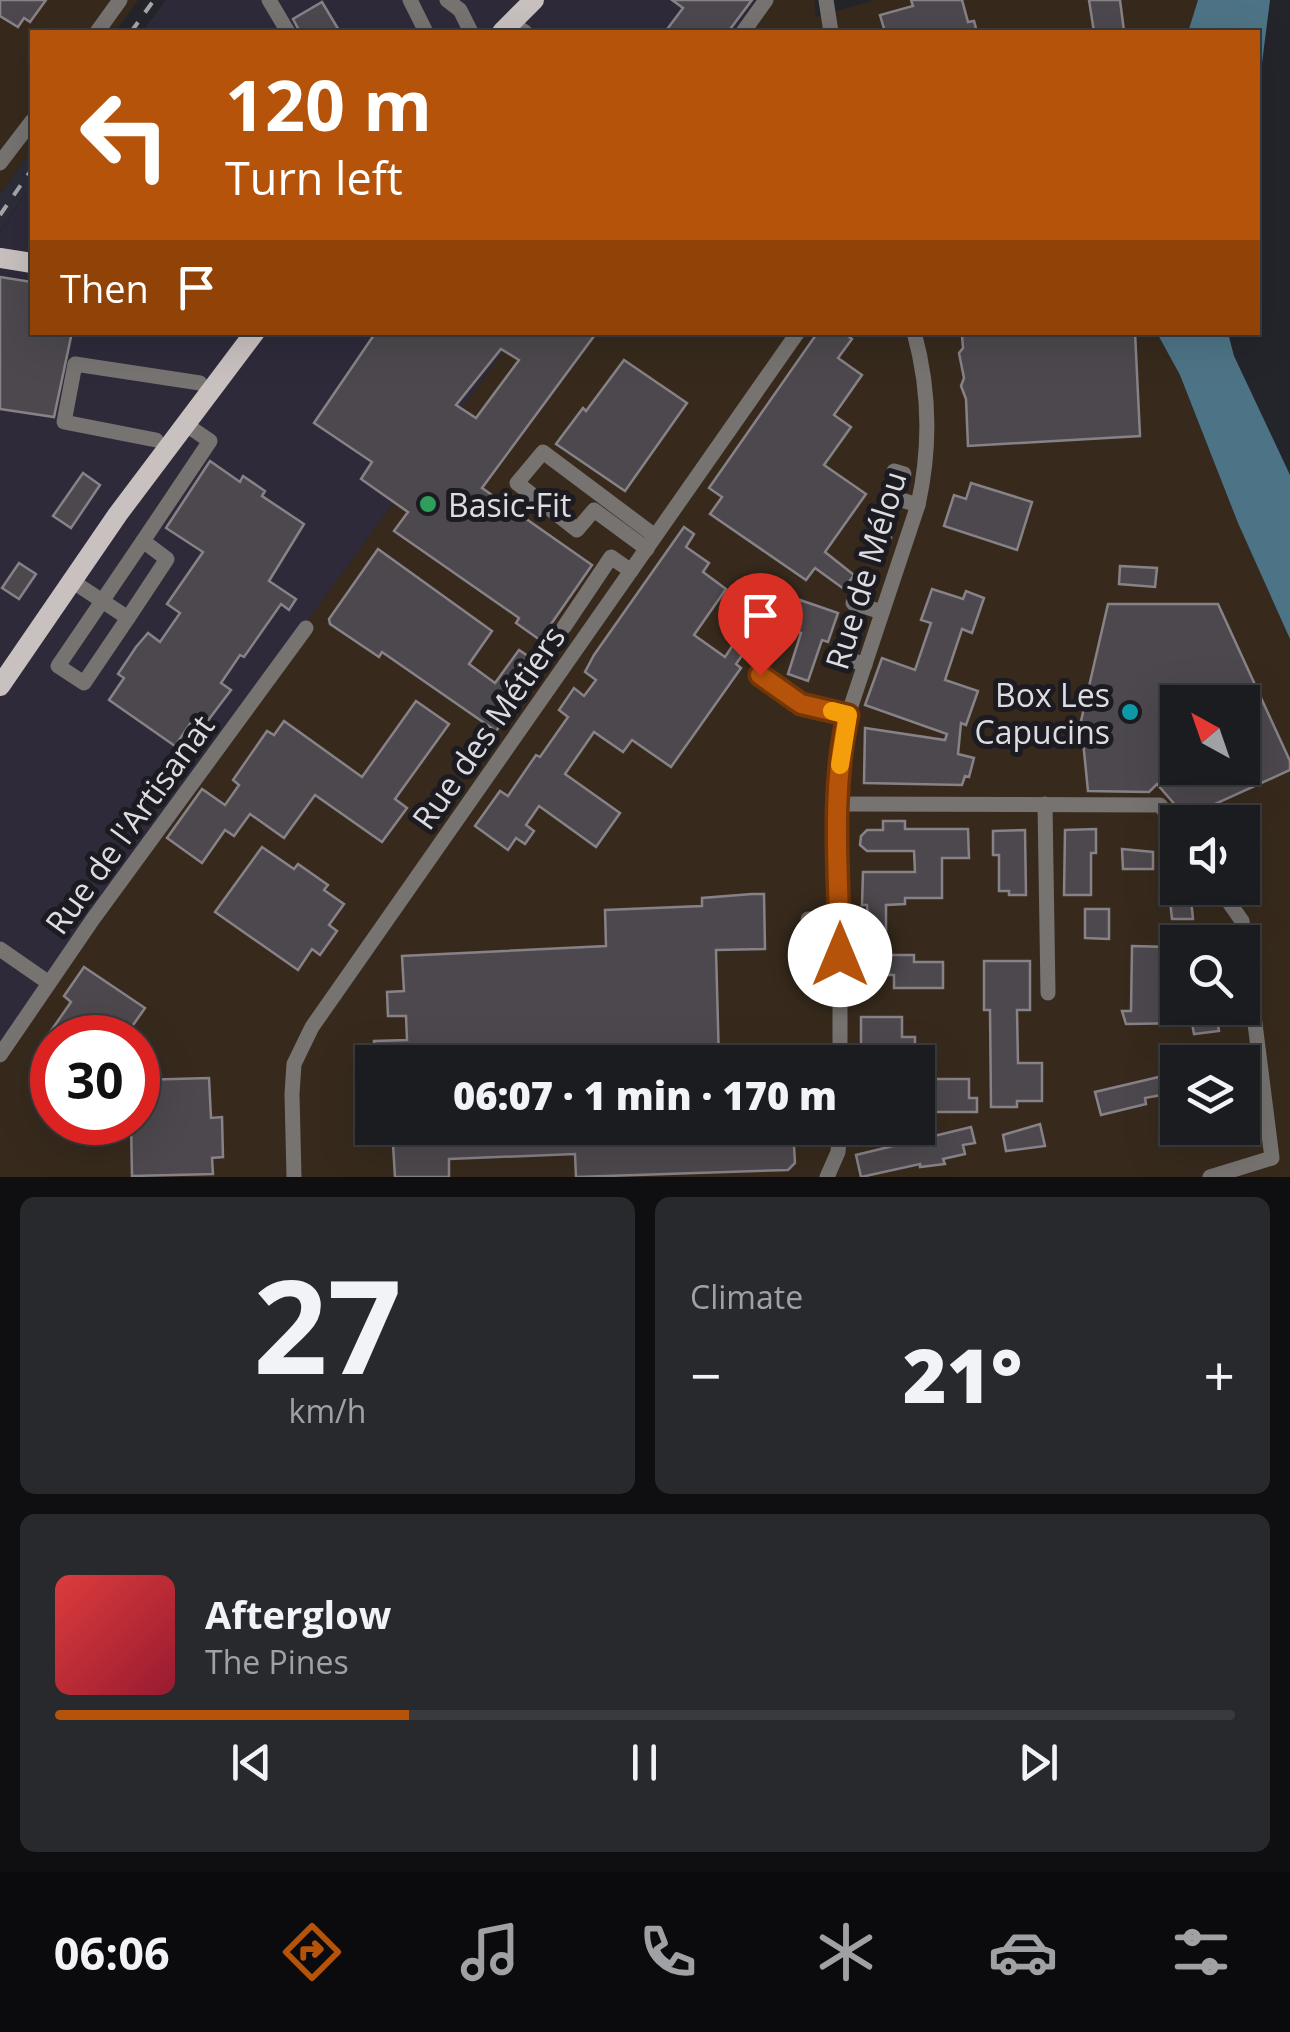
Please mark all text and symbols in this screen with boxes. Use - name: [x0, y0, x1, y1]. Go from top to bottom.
- text: 120 m: [225, 56, 432, 152]
- icon: left: [60, 70, 190, 200]
- text: Turn left: [225, 147, 403, 208]
- icon: arrive: [169, 260, 224, 315]
- text: Then: [60, 262, 149, 314]
- street label: Rue de Mélou: [814, 466, 916, 674]
- place label: Basic-Fit: [448, 483, 571, 526]
- marker: Basic-Fit: [417, 493, 439, 515]
- pin: [718, 573, 803, 676]
- icon: arrive: [733, 588, 788, 643]
- street label: Rue des Métiers: [402, 617, 574, 837]
- place label: Box Les Capucins: [975, 673, 1110, 753]
- north arrow: [1160, 685, 1260, 785]
- map controls: [1160, 685, 1260, 1145]
- marker: Box Les Capucins: [1119, 701, 1141, 723]
- street label: Rue de l'Artisanat: [35, 706, 223, 942]
- button: sound: [1160, 805, 1260, 905]
- position arrow: [788, 903, 892, 1007]
- button: search: [1160, 925, 1260, 1025]
- speed limit sign: 30: [30, 1015, 160, 1145]
- button: layers: [1160, 1045, 1260, 1145]
- text: 06:07 · 1 min · 170 m: [453, 1069, 837, 1121]
- text: 27: [253, 1235, 402, 1412]
- text: Climate: [690, 1275, 803, 1318]
- text: 21°: [903, 1323, 1022, 1425]
- text: −: [690, 1337, 721, 1412]
- text: +: [1204, 1337, 1235, 1412]
- text: km/h: [289, 1389, 366, 1432]
- text: Afterglow: [205, 1588, 391, 1640]
- text: The Pines: [205, 1640, 349, 1683]
- icon: previous: [224, 1735, 279, 1790]
- icon: pause: [617, 1735, 672, 1790]
- icon: next: [1011, 1735, 1066, 1790]
- icon: directions: [277, 1917, 347, 1987]
- icon: music: [455, 1917, 525, 1987]
- icon: phone: [633, 1917, 703, 1987]
- icon: climate: [811, 1917, 881, 1987]
- icon: car: [988, 1917, 1058, 1987]
- icon: filters: [1166, 1917, 1236, 1987]
- text: 06:06: [54, 1922, 170, 1983]

